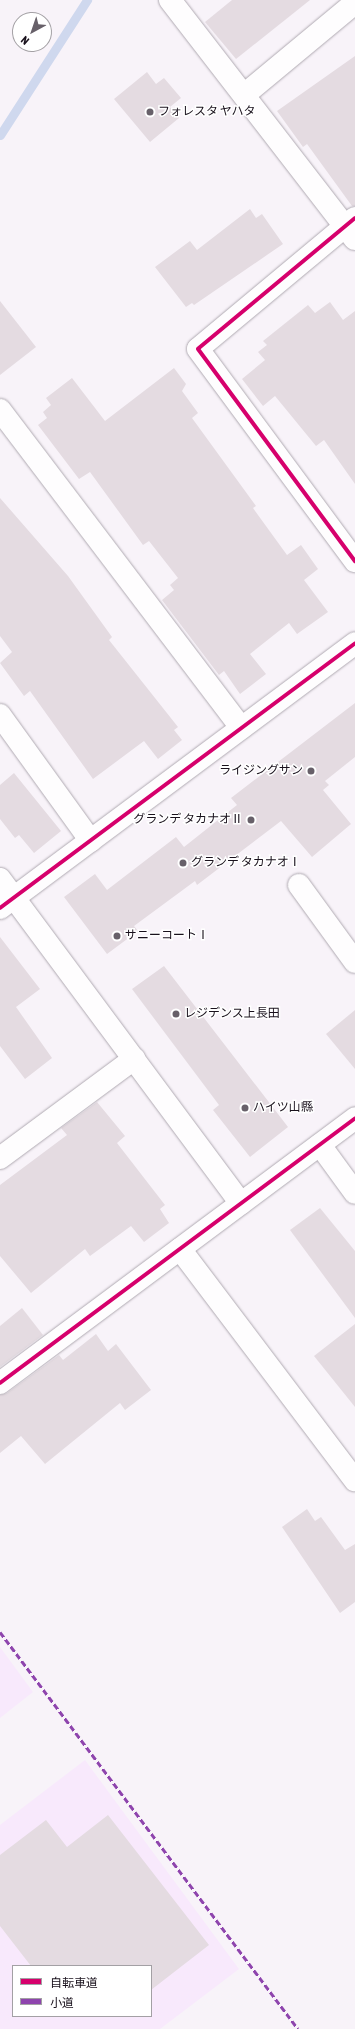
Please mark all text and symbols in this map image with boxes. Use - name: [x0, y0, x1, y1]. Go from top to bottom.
- north arrow: [12, 12, 52, 52]
- text: N: [19, 34, 31, 47]
- place label: フォレスタ ヤハタ: [158, 105, 256, 119]
- marker: フォレスタ ヤハタ: [145, 107, 155, 117]
- place label: ライジングサン: [219, 764, 303, 778]
- marker: ライジングサン: [306, 766, 316, 776]
- place label: グランデ タカナオⅡ: [133, 813, 243, 827]
- marker: グランデ タカナオⅡ: [246, 815, 256, 825]
- place label: グランデ タカナオⅠ: [191, 856, 301, 870]
- marker: グランデ タカナオⅠ: [178, 858, 188, 868]
- place label: サニーコートⅠ: [125, 929, 209, 943]
- marker: サニーコートⅠ: [112, 931, 122, 941]
- place label: レジデンス上長田: [184, 1007, 280, 1021]
- marker: レジデンス上長田: [171, 1009, 181, 1019]
- place label: ハイツ山縣: [253, 1101, 313, 1115]
- marker: ハイツ山縣: [240, 1103, 250, 1113]
- legend: [12, 1965, 152, 2017]
- text: 自転車道: [50, 1976, 98, 1990]
- text: 小道: [50, 1996, 74, 2010]

